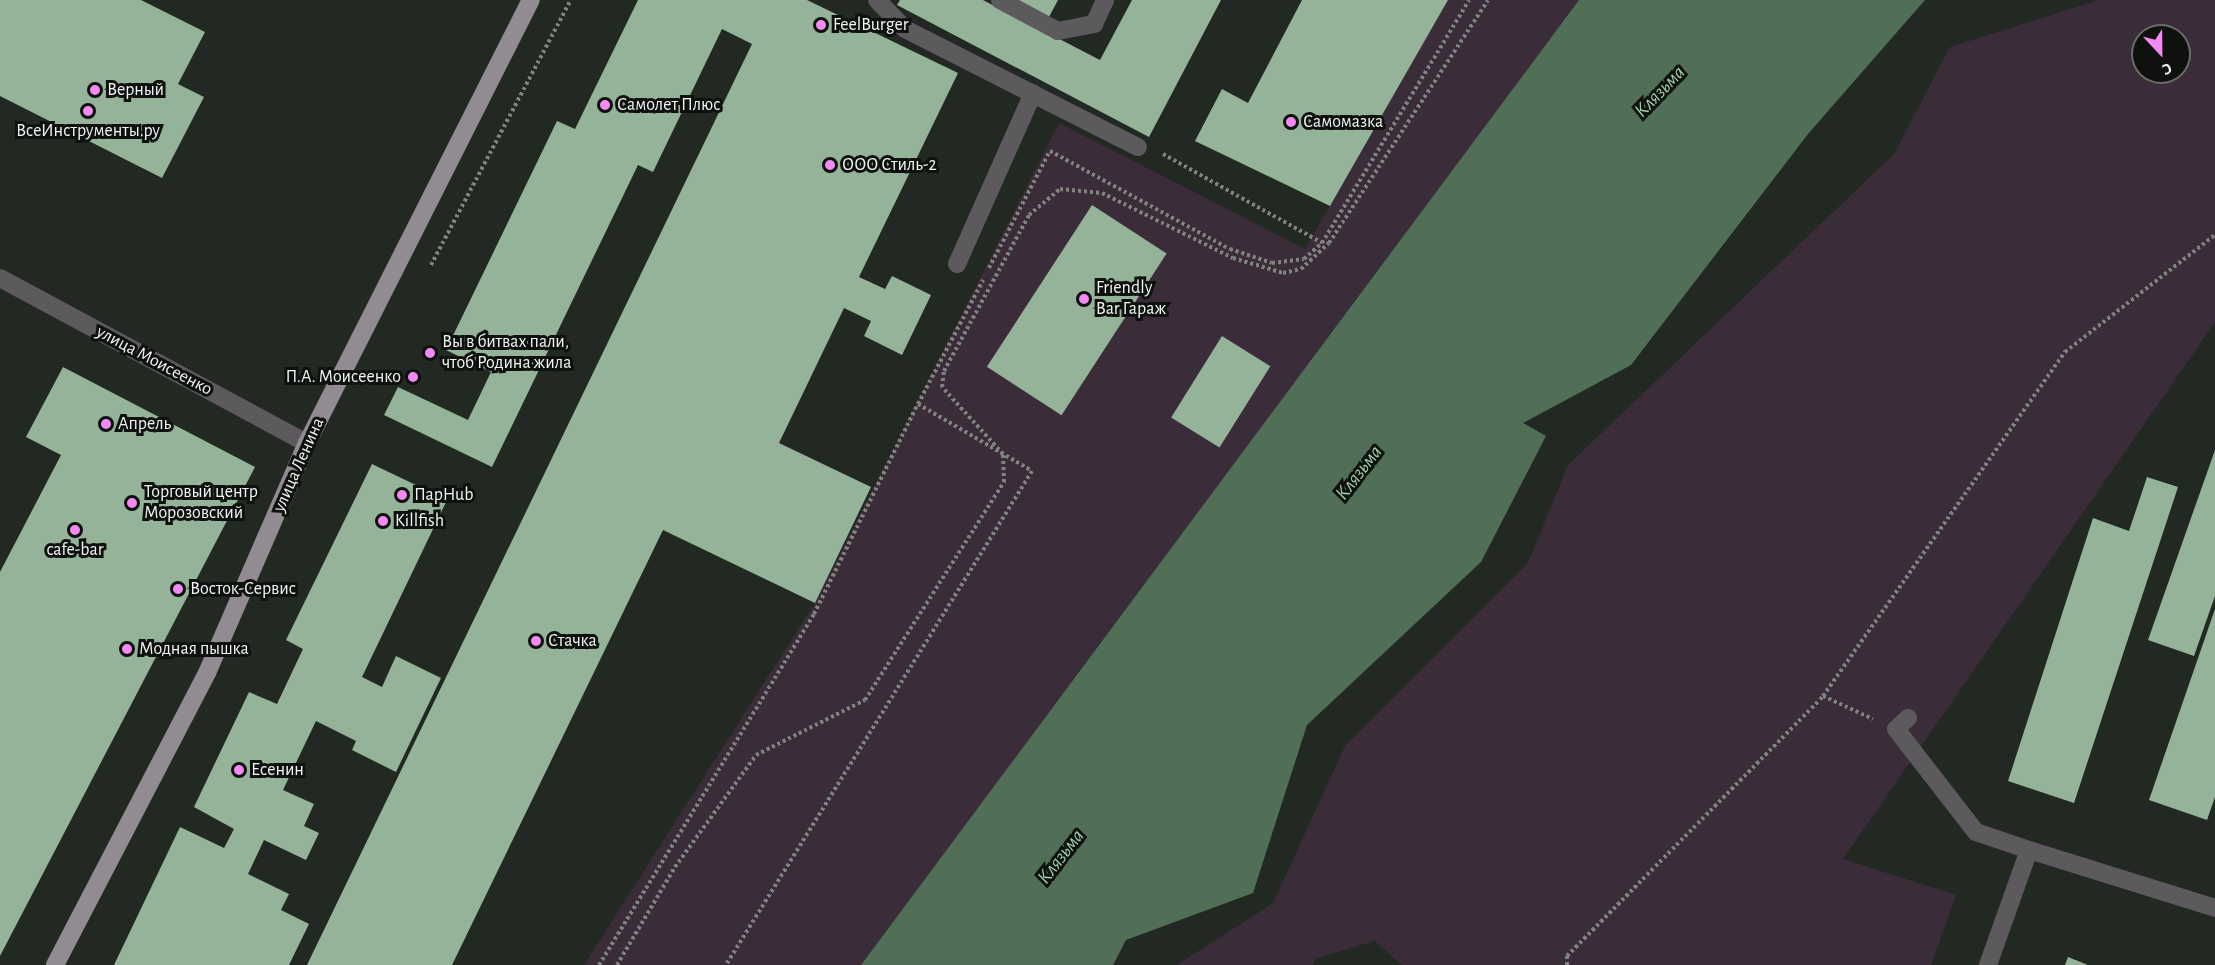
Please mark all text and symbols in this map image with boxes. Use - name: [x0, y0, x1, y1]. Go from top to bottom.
- place label: FeelBurger: [833, 14, 909, 36]
- marker: FeelBurger: [814, 18, 828, 32]
- north arrow: [2131, 24, 2191, 84]
- text: С: [2160, 60, 2174, 78]
- water label: Клязьма: [1630, 61, 1690, 123]
- place label: Верный: [107, 79, 164, 101]
- marker: Верный: [88, 83, 102, 97]
- place label: Самолет Плюс: [617, 94, 720, 116]
- marker: Самолет Плюс: [598, 98, 612, 112]
- marker: ВсеИнструменты.ру: [81, 104, 95, 118]
- place label: Самомазка: [1303, 111, 1383, 133]
- marker: Самомазка: [1284, 115, 1298, 129]
- place label: ВсеИнструменты.ру: [16, 120, 160, 142]
- place label: ООО Стиль-2: [842, 154, 937, 176]
- marker: ООО Стиль-2: [823, 158, 837, 172]
- place label: Friendly Bar Гараж: [1096, 278, 1166, 320]
- marker: Friendly Bar Гараж: [1077, 292, 1091, 306]
- street label: улица Моисеенко: [92, 321, 216, 401]
- place label: Вы в битвах пали, чтоб Родина жила: [442, 332, 571, 374]
- marker: Вы в битвах пали, чтоб Родина жила: [423, 346, 437, 360]
- place label: П.А. Моисеенко: [285, 366, 401, 388]
- marker: П.А. Моисеенко: [406, 370, 420, 384]
- place label: Апрель: [118, 413, 171, 435]
- street label: улица Ленина: [269, 414, 329, 516]
- marker: Апрель: [99, 417, 113, 431]
- water label: Клязьма: [1330, 441, 1388, 505]
- place label: Торговый центр Морозовский: [144, 482, 258, 524]
- place label: ПарHub: [414, 484, 473, 506]
- marker: ПарHub: [395, 488, 409, 502]
- marker: Торговый центр Морозовский: [125, 496, 139, 510]
- place label: Killfish: [395, 510, 444, 532]
- marker: Killfish: [376, 514, 390, 528]
- marker: cafe-bar: [68, 523, 82, 537]
- place label: cafe-bar: [46, 539, 104, 561]
- place label: Восток-Сервис: [190, 578, 296, 600]
- marker: Восток-Сервис: [171, 582, 185, 596]
- place label: Стачка: [548, 630, 597, 652]
- marker: Стачка: [529, 634, 543, 648]
- place label: Модная пышка: [139, 638, 249, 660]
- marker: Модная пышка: [120, 642, 134, 656]
- place label: Есенин: [251, 759, 304, 781]
- marker: Есенин: [232, 763, 246, 777]
- water label: Клязьма: [1032, 825, 1090, 889]

